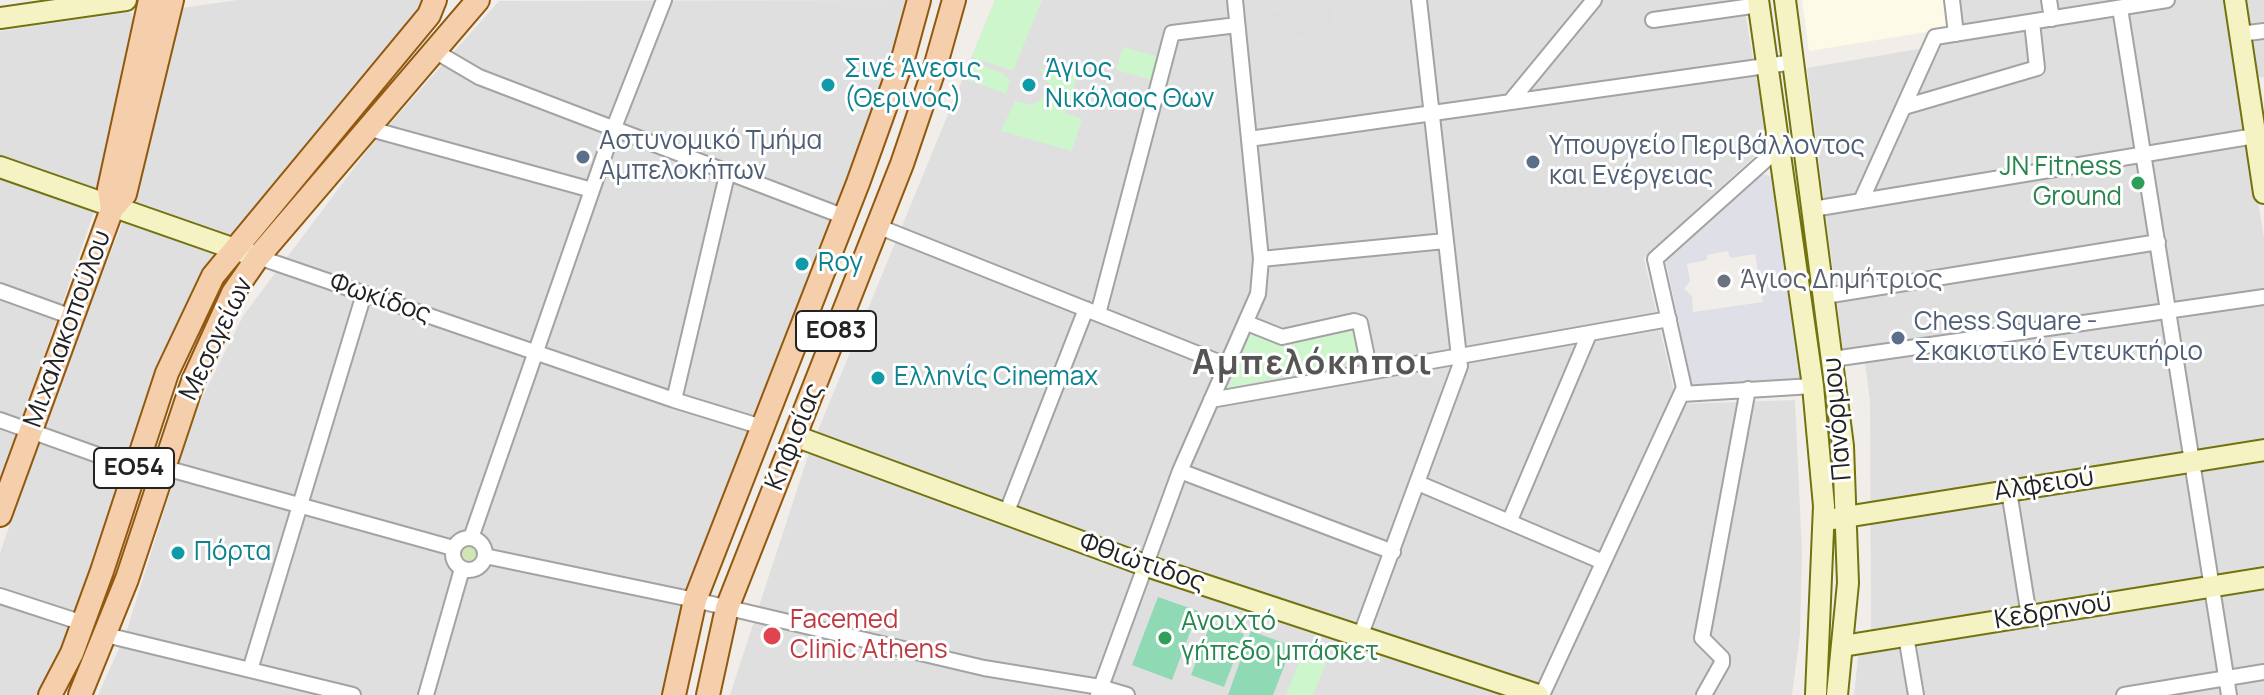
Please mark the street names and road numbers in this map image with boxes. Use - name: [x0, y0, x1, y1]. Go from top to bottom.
- street label: Μιχαλακοπούλου: [18, 226, 118, 432]
- street label: Φωκίδος: [325, 267, 435, 331]
- street label: Μεσογείων: [174, 272, 260, 406]
- road number: ΕΟ83: [796, 311, 876, 351]
- street label: Πανόρμου: [1817, 356, 1859, 482]
- street label: Κηφισίας: [759, 379, 831, 495]
- road number: ΕΟ54: [94, 448, 174, 488]
- street label: Αλφειού: [1992, 462, 2096, 508]
- street label: Φθιώτιδος: [1075, 527, 1209, 599]
- street label: Κεδρηνού: [1992, 587, 2114, 637]

